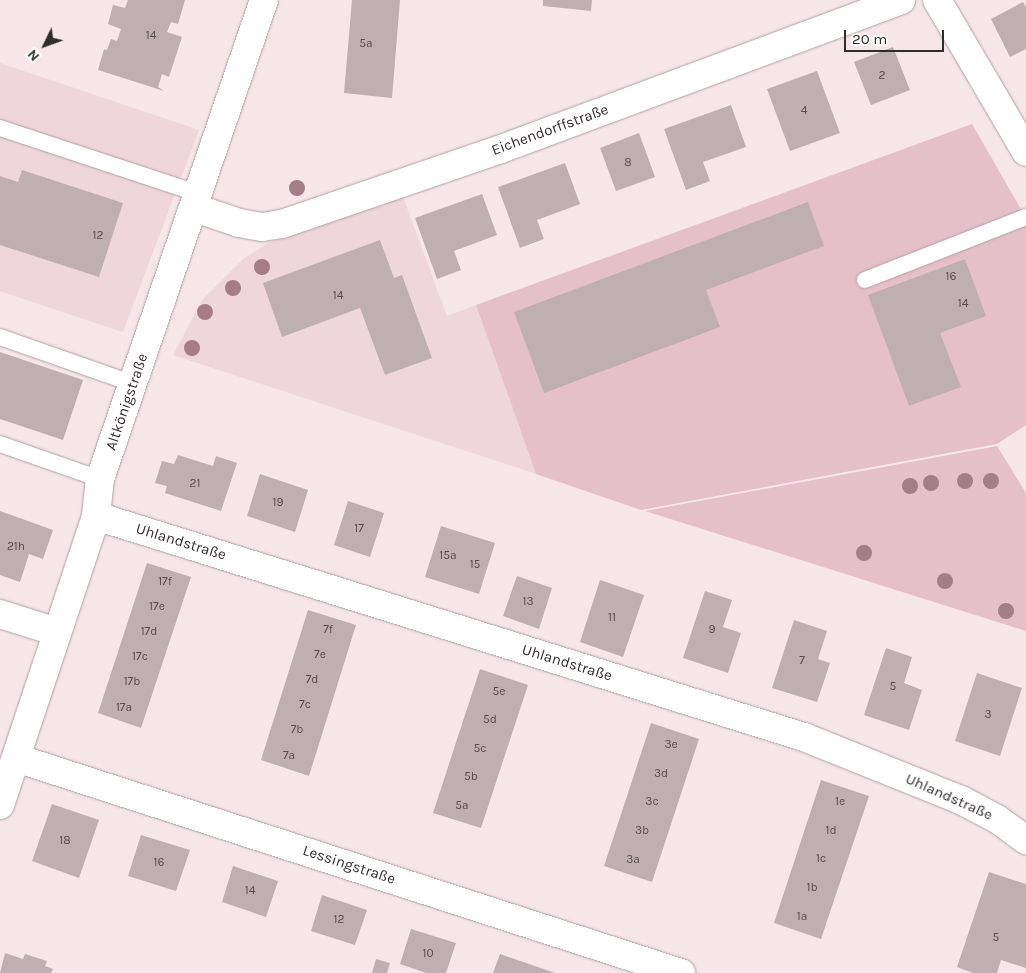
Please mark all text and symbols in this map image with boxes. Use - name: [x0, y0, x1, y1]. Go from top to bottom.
- north arrow: [20, 20, 70, 70]
- scale bar: [846, 20, 946, 52]
- house number: 14: [146, 29, 156, 43]
- text: 20 m: [852, 30, 887, 48]
- house number: 5a: [359, 37, 373, 51]
- text: N: [24, 46, 43, 65]
- house number: 2: [879, 69, 885, 83]
- street label: Eichendorffstraße: [489, 101, 611, 159]
- house number: 4: [801, 104, 807, 118]
- house number: 8: [624, 156, 632, 170]
- house number: 12: [93, 229, 103, 243]
- house number: 16: [946, 270, 956, 284]
- house number: 14: [333, 289, 343, 303]
- house number: 14: [958, 297, 968, 311]
- street label: Altkönigstraße: [102, 351, 152, 453]
- house number: 21: [190, 477, 200, 491]
- house number: 19: [273, 496, 283, 510]
- street label: Uhlandstraße: [134, 520, 228, 564]
- house number: 17: [354, 522, 364, 536]
- house number: 21h: [7, 540, 25, 554]
- house number: 15a: [439, 549, 457, 563]
- house number: 15: [470, 558, 480, 572]
- house number: 17f: [158, 575, 172, 589]
- house number: 13: [522, 595, 534, 609]
- house number: 17e: [149, 600, 165, 614]
- house number: 11: [608, 611, 616, 625]
- house number: 7f: [323, 623, 333, 637]
- house number: 9: [709, 623, 715, 637]
- house number: 17d: [141, 625, 157, 639]
- street label: Uhlandstraße: [520, 641, 614, 685]
- house number: 7e: [314, 648, 326, 662]
- house number: 17c: [132, 650, 148, 664]
- house number: 7: [799, 654, 805, 668]
- house number: 7d: [306, 673, 318, 687]
- house number: 17b: [124, 675, 140, 689]
- house number: 5: [890, 680, 896, 694]
- house number: 5e: [493, 685, 505, 699]
- house number: 7c: [299, 698, 311, 712]
- house number: 17a: [116, 701, 132, 715]
- house number: 3: [984, 708, 992, 722]
- house number: 5d: [483, 713, 497, 727]
- house number: 7b: [291, 723, 303, 737]
- house number: 3e: [664, 738, 678, 752]
- house number: 5c: [474, 742, 486, 756]
- house number: 7a: [283, 749, 295, 763]
- house number: 3d: [654, 767, 668, 781]
- house number: 5b: [464, 770, 478, 784]
- street label: Uhlandstraße: [903, 770, 995, 824]
- house number: 3c: [645, 795, 659, 809]
- house number: 1e: [835, 795, 845, 809]
- house number: 5a: [455, 799, 469, 813]
- house number: 3b: [635, 824, 649, 838]
- house number: 1d: [825, 824, 837, 838]
- house number: 18: [59, 834, 71, 848]
- street label: Lessingstraße: [300, 842, 398, 888]
- house number: 1c: [816, 852, 826, 866]
- house number: 3a: [626, 853, 640, 867]
- house number: 16: [154, 856, 164, 870]
- house number: 1b: [806, 881, 818, 895]
- house number: 14: [245, 884, 255, 898]
- house number: 1a: [797, 910, 807, 924]
- house number: 12: [334, 913, 344, 927]
- house number: 5: [993, 931, 999, 945]
- house number: 10: [422, 947, 434, 961]

